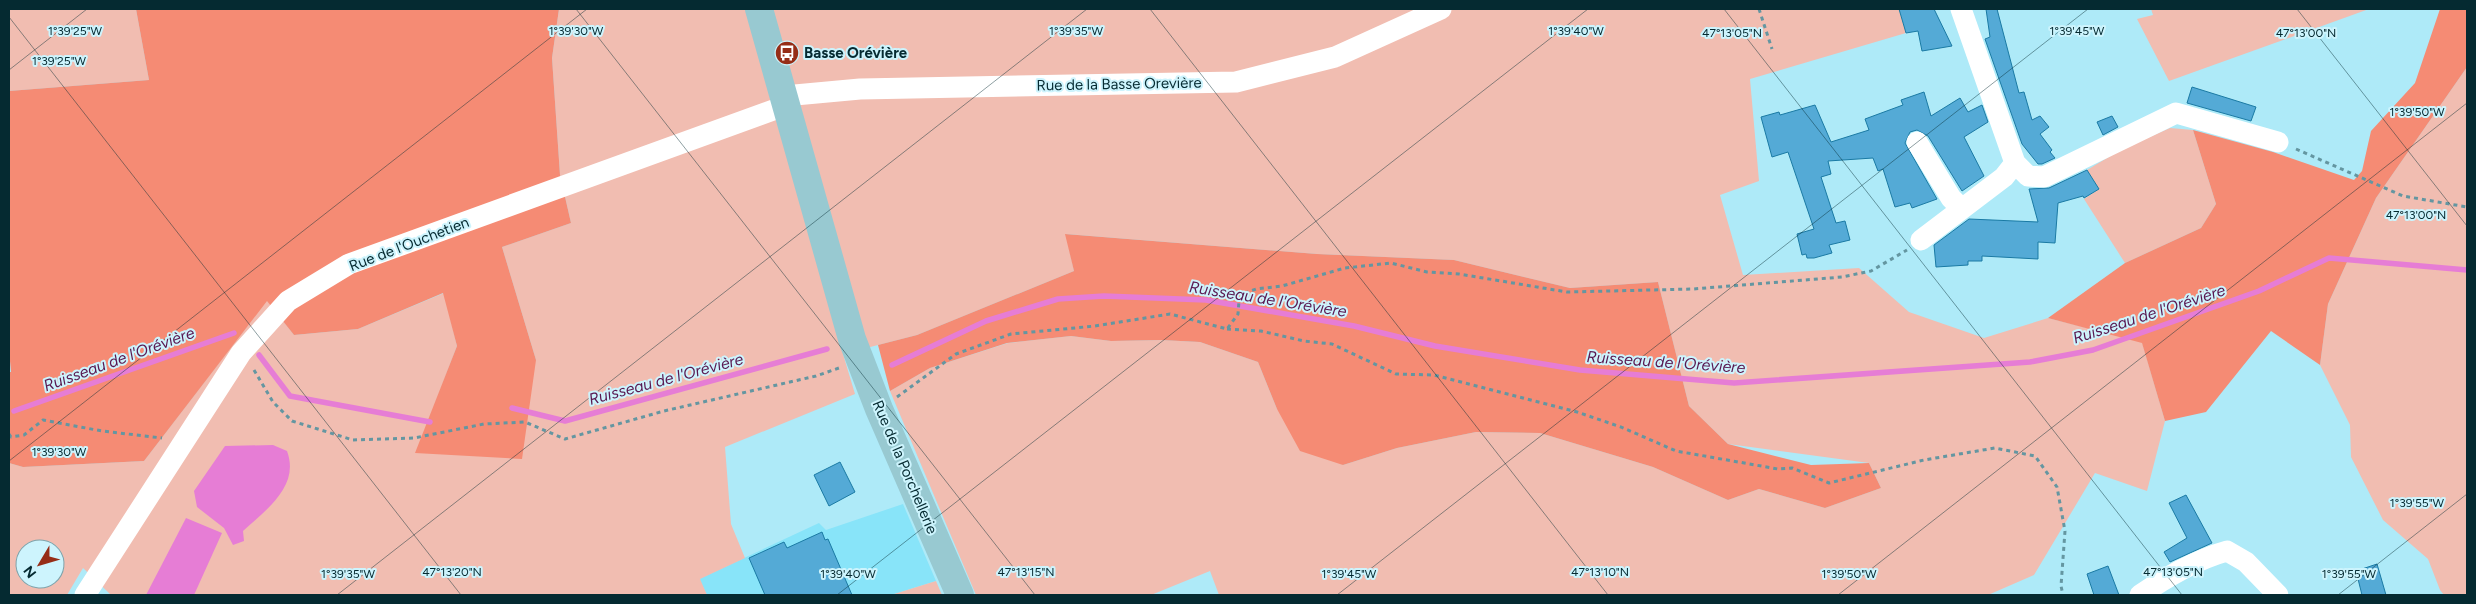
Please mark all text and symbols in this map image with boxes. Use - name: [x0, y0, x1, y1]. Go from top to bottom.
- text: 1°39'25"W: [48, 24, 103, 38]
- text: 1°39'30"W: [549, 24, 604, 38]
- text: 1°39'35"W: [1049, 24, 1103, 38]
- text: 1°39'40"W: [1548, 24, 1604, 38]
- text: 1°39'45"W: [2050, 24, 2105, 38]
- text: 47°13'05"N: [1702, 26, 1762, 40]
- text: 47°13'00"N: [2276, 26, 2336, 40]
- bus stop icon: Basse Orévière: [774, 40, 800, 66]
- place label: Basse Orévière: [804, 44, 908, 62]
- text: 1°39'25"W: [32, 54, 87, 68]
- street label: Rue de la Basse Orevière: [1036, 74, 1202, 94]
- text: 1°39'50"W: [2389, 105, 2445, 119]
- text: 47°13'00"N: [2386, 208, 2446, 222]
- street label: Rue de l'Ouchetien: [346, 213, 472, 275]
- water label: Ruisseau de l'Orévière: [1188, 277, 1348, 321]
- water label: Ruisseau de l'Orévière: [2070, 280, 2228, 348]
- water label: Ruisseau de l'Orévière: [41, 323, 197, 395]
- water label: Ruisseau de l'Orévière: [1586, 347, 1746, 377]
- water label: Ruisseau de l'Orévière: [587, 349, 746, 409]
- street label: Rue de la Porchellerie: [869, 397, 941, 537]
- text: 1°39'30"W: [32, 445, 87, 459]
- text: 1°39'55"W: [2390, 496, 2445, 510]
- north arrow: [15, 539, 65, 589]
- text: N: [20, 562, 40, 581]
- text: 47°13'20"N: [422, 565, 482, 579]
- text: 47°13'15"N: [997, 565, 1055, 579]
- text: 47°13'10"N: [1571, 565, 1629, 579]
- text: 47°13'05"N: [2143, 565, 2203, 579]
- text: 1°39'35"W: [321, 567, 375, 581]
- text: 1°39'40"W: [820, 567, 876, 581]
- text: 1°39'45"W: [1322, 567, 1377, 581]
- text: 1°39'50"W: [1821, 567, 1877, 581]
- text: 1°39'55"W: [2322, 567, 2377, 581]

